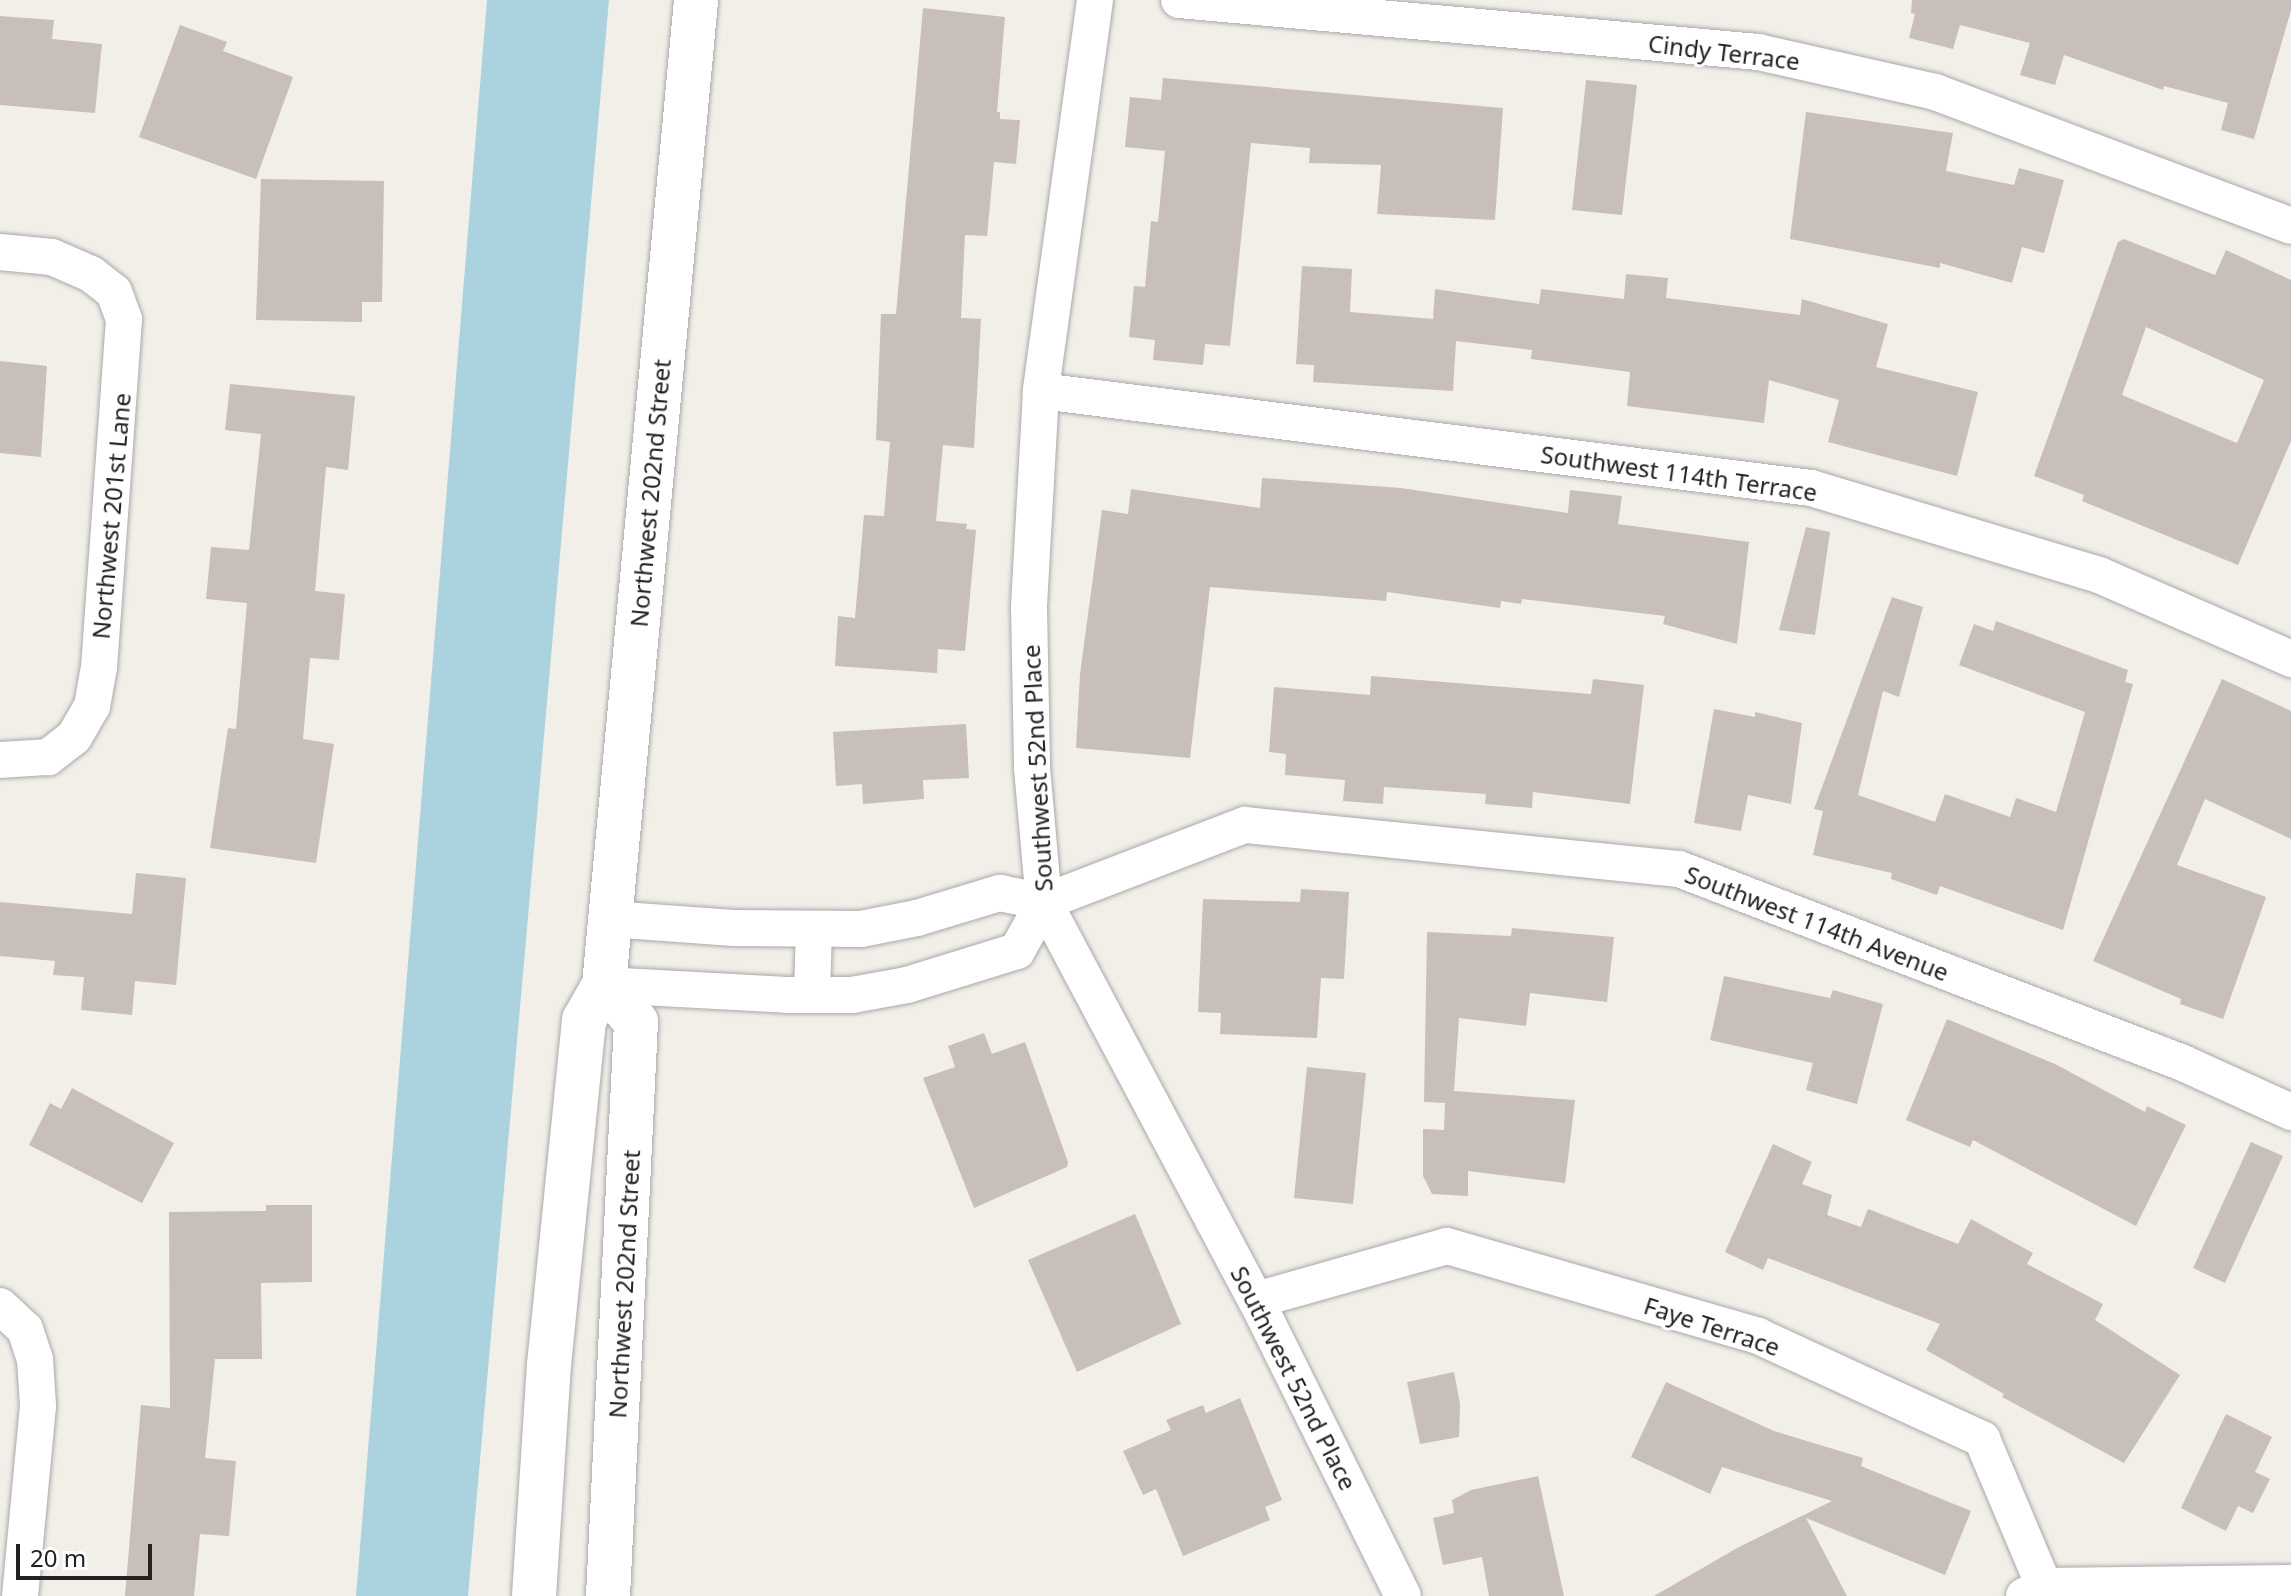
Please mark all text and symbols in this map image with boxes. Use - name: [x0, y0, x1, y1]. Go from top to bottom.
- street label: Cindy Terrace: [1647, 28, 1801, 76]
- street label: Northwest 202nd Street: [624, 358, 676, 628]
- street label: Northwest 201st Lane: [86, 392, 136, 640]
- street label: Southwest 114th Terrace: [1539, 439, 1819, 507]
- street label: Southwest 52nd Place: [1016, 644, 1058, 892]
- street label: Southwest 114th Avenue: [1681, 859, 1953, 987]
- street label: Northwest 202nd Street: [603, 1149, 645, 1419]
- street label: Southwest 52nd Place: [1225, 1261, 1363, 1495]
- street label: Faye Terrace: [1641, 1291, 1783, 1361]
- scale bar: [20, 1528, 156, 1578]
- text: 20 m: [30, 1541, 86, 1574]

